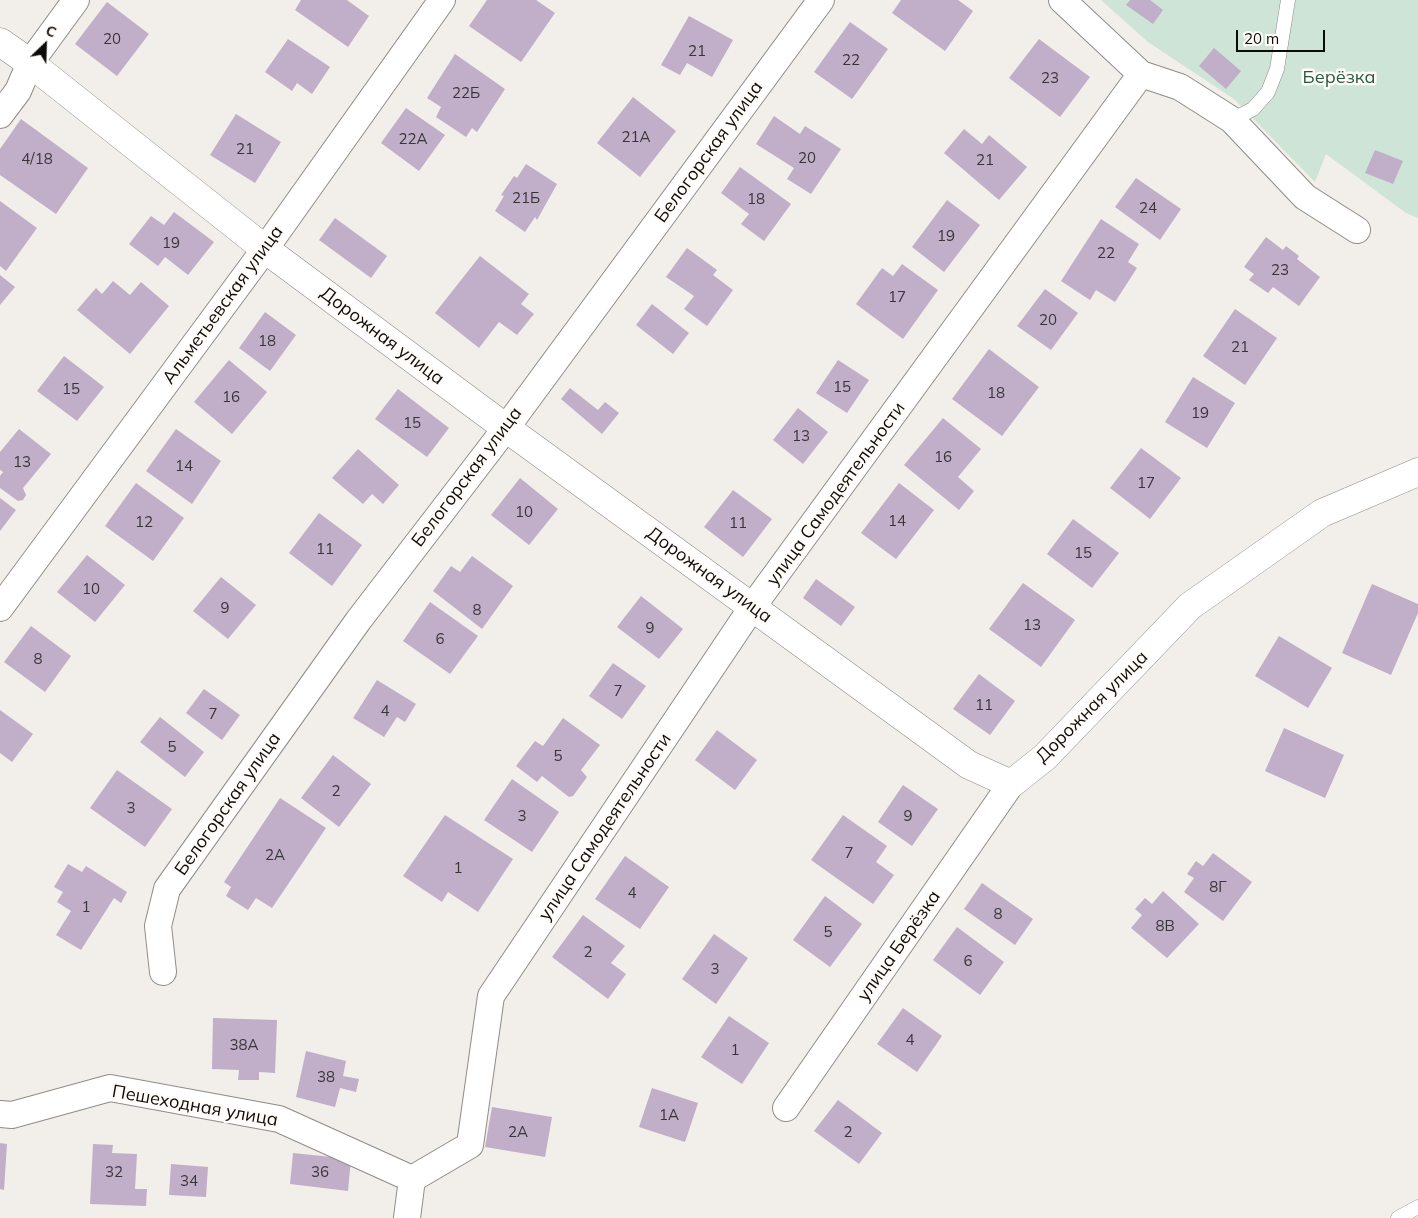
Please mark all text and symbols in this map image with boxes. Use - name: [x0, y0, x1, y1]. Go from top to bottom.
- north arrow: [20, 20, 70, 70]
- scale bar: [1238, 20, 1327, 52]
- text: С: [43, 21, 59, 41]
- text: 20 m: [1244, 29, 1279, 48]
- house number: 20: [103, 30, 121, 48]
- house number: 21: [688, 42, 706, 60]
- house number: 22: [842, 51, 860, 69]
- park label: Берёзка: [1303, 67, 1375, 89]
- house number: 23: [1041, 69, 1059, 87]
- street label: Белогорская улица: [650, 77, 768, 227]
- house number: 22Б: [452, 84, 480, 102]
- house number: 21А: [621, 128, 651, 146]
- house number: 22А: [398, 130, 428, 148]
- house number: 21: [236, 140, 254, 158]
- house number: 20: [798, 149, 816, 167]
- house number: 4/18: [21, 150, 53, 168]
- house number: 21: [976, 151, 994, 169]
- house number: 21Б: [512, 189, 540, 207]
- house number: 18: [747, 190, 765, 208]
- house number: 24: [1139, 199, 1157, 217]
- street label: Альметьевская улица: [158, 222, 288, 388]
- house number: 19: [937, 227, 955, 245]
- house number: 19: [162, 234, 180, 252]
- house number: 22: [1097, 244, 1115, 262]
- house number: 23: [1271, 261, 1289, 279]
- street label: Дорожная улица: [316, 282, 448, 390]
- house number: 17: [888, 288, 906, 306]
- house number: 20: [1039, 311, 1057, 329]
- house number: 18: [258, 332, 276, 350]
- house number: 21: [1231, 338, 1249, 356]
- house number: 15: [833, 378, 851, 396]
- house number: 15: [62, 380, 80, 398]
- house number: 18: [987, 384, 1005, 402]
- house number: 16: [222, 388, 240, 406]
- street label: улица Самодеятельности: [762, 398, 910, 590]
- street label: Белогорская улица: [407, 403, 527, 551]
- house number: 19: [1191, 404, 1209, 422]
- house number: 15: [403, 414, 421, 432]
- house number: 13: [792, 427, 810, 445]
- house number: 16: [934, 448, 952, 466]
- house number: 13: [13, 453, 31, 471]
- house number: 14: [175, 457, 193, 475]
- house number: 17: [1137, 474, 1155, 492]
- house number: 10: [515, 503, 533, 521]
- house number: 14: [888, 512, 906, 530]
- house number: 12: [135, 513, 153, 531]
- house number: 11: [729, 514, 747, 532]
- street label: Дорожная улица: [642, 522, 776, 628]
- house number: 11: [316, 540, 334, 558]
- house number: 15: [1074, 544, 1092, 562]
- house number: 10: [82, 580, 100, 598]
- house number: 9: [221, 599, 229, 617]
- house number: 8: [473, 601, 481, 619]
- house number: 13: [1023, 616, 1041, 634]
- house number: 9: [646, 619, 654, 637]
- house number: 6: [436, 630, 444, 648]
- street label: Дорожная улица: [1031, 646, 1153, 768]
- house number: 8: [34, 650, 42, 668]
- house number: 7: [614, 682, 622, 700]
- house number: 11: [975, 696, 993, 714]
- house number: 4: [381, 702, 389, 720]
- house number: 7: [209, 705, 217, 723]
- street label: Белогорская улица: [171, 728, 285, 880]
- street label: улица Самодеятельности: [534, 729, 676, 925]
- house number: 5: [168, 738, 176, 756]
- house number: 5: [554, 747, 562, 765]
- house number: 2: [332, 782, 340, 800]
- house number: 3: [127, 799, 135, 817]
- house number: 3: [518, 807, 526, 825]
- house number: 9: [904, 807, 912, 825]
- house number: 7: [845, 844, 853, 862]
- house number: 2А: [265, 846, 285, 864]
- house number: 1: [454, 859, 462, 877]
- house number: 8Г: [1209, 878, 1227, 896]
- house number: 4: [628, 884, 636, 902]
- street label: улица Берёзка: [853, 887, 945, 1005]
- house number: 1: [82, 898, 90, 916]
- house number: 8: [994, 905, 1002, 923]
- house number: 8В: [1155, 917, 1175, 935]
- house number: 5: [824, 923, 832, 941]
- house number: 2: [584, 943, 592, 961]
- house number: 6: [964, 952, 972, 970]
- house number: 3: [711, 960, 719, 978]
- house number: 4: [906, 1031, 914, 1049]
- house number: 38А: [229, 1036, 259, 1054]
- house number: 1: [731, 1041, 739, 1059]
- house number: 38: [317, 1068, 335, 1086]
- street label: Пешеходная улица: [110, 1081, 280, 1131]
- house number: 1А: [659, 1106, 679, 1124]
- house number: 2А: [508, 1123, 528, 1141]
- house number: 2: [844, 1123, 852, 1141]
- house number: 32: [105, 1163, 123, 1181]
- house number: 36: [311, 1163, 329, 1181]
- house number: 34: [180, 1172, 198, 1190]

